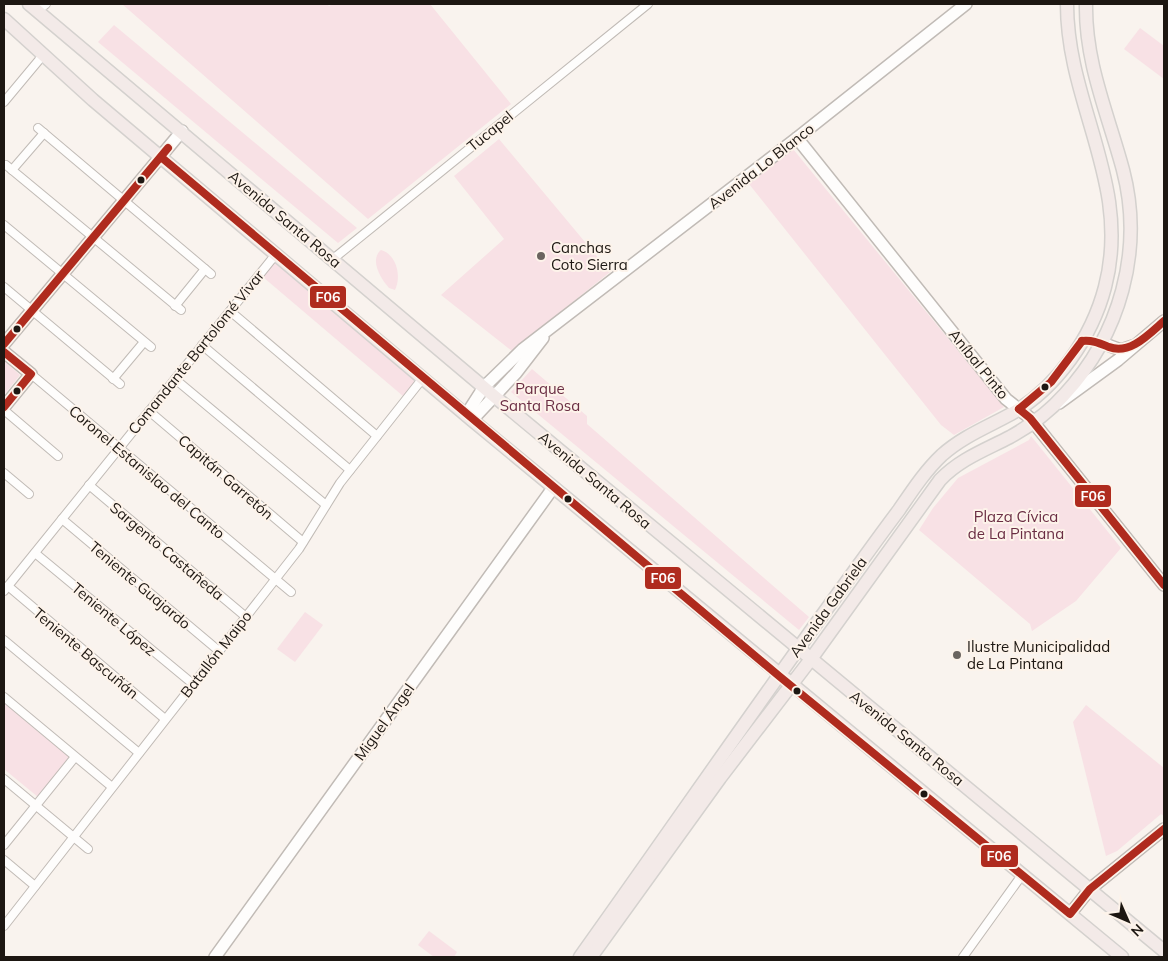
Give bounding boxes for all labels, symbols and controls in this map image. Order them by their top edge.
street label: Tucapel [463,107,517,155]
street label: Avenida Lo Blanco [704,119,818,213]
street label: Avenida Santa Rosa [225,166,345,272]
unlabelled marker [136,175,146,185]
place label: Canchas Coto Sierra [551,238,628,274]
marker: Canchas Coto Sierra [535,250,547,262]
street label: Comandante Bartolomé Vivar [124,266,268,438]
line badge: F06 [309,285,347,309]
text: F06 [316,288,340,306]
unlabelled marker [12,324,22,334]
street label: Aníbal Pinto [945,325,1013,403]
park label: Parque Santa Rosa [500,379,580,415]
unlabelled marker [1040,382,1050,392]
unlabelled marker [12,386,22,396]
street label: Coronel Estanislao del Canto [65,401,229,543]
street label: Avenida Santa Rosa [535,427,655,533]
street label: Capitán Garretón [174,430,278,524]
line badge: F06 [1074,484,1112,508]
text: F06 [1081,487,1105,505]
unlabelled marker [563,494,573,504]
street label: Sargento Castañeda [106,498,228,604]
park label: Plaza Cívica de La Pintana [968,507,1064,543]
street label: Teniente Guajardo [85,537,195,633]
street label: Avenida Gabriela [785,553,871,661]
line badge: F06 [644,566,682,590]
text: F06 [651,569,675,587]
street label: Teniente López [68,578,160,660]
street label: Teniente Bascuñán [29,603,143,703]
street label: Batallón Maipo [176,607,256,701]
place label: Ilustre Municipalidad de La Pintana [967,637,1110,673]
marker: Ilustre Municipalidad de La Pintana [951,649,963,661]
street label: Miguel Ángel [350,680,418,764]
unlabelled marker [792,686,802,696]
street label: Avenida Santa Rosa [846,686,968,790]
unlabelled marker [919,789,929,799]
line badge: F06 [980,844,1019,868]
text: F06 [987,847,1011,865]
north arrow [1103,896,1153,946]
text: N [1127,920,1147,940]

